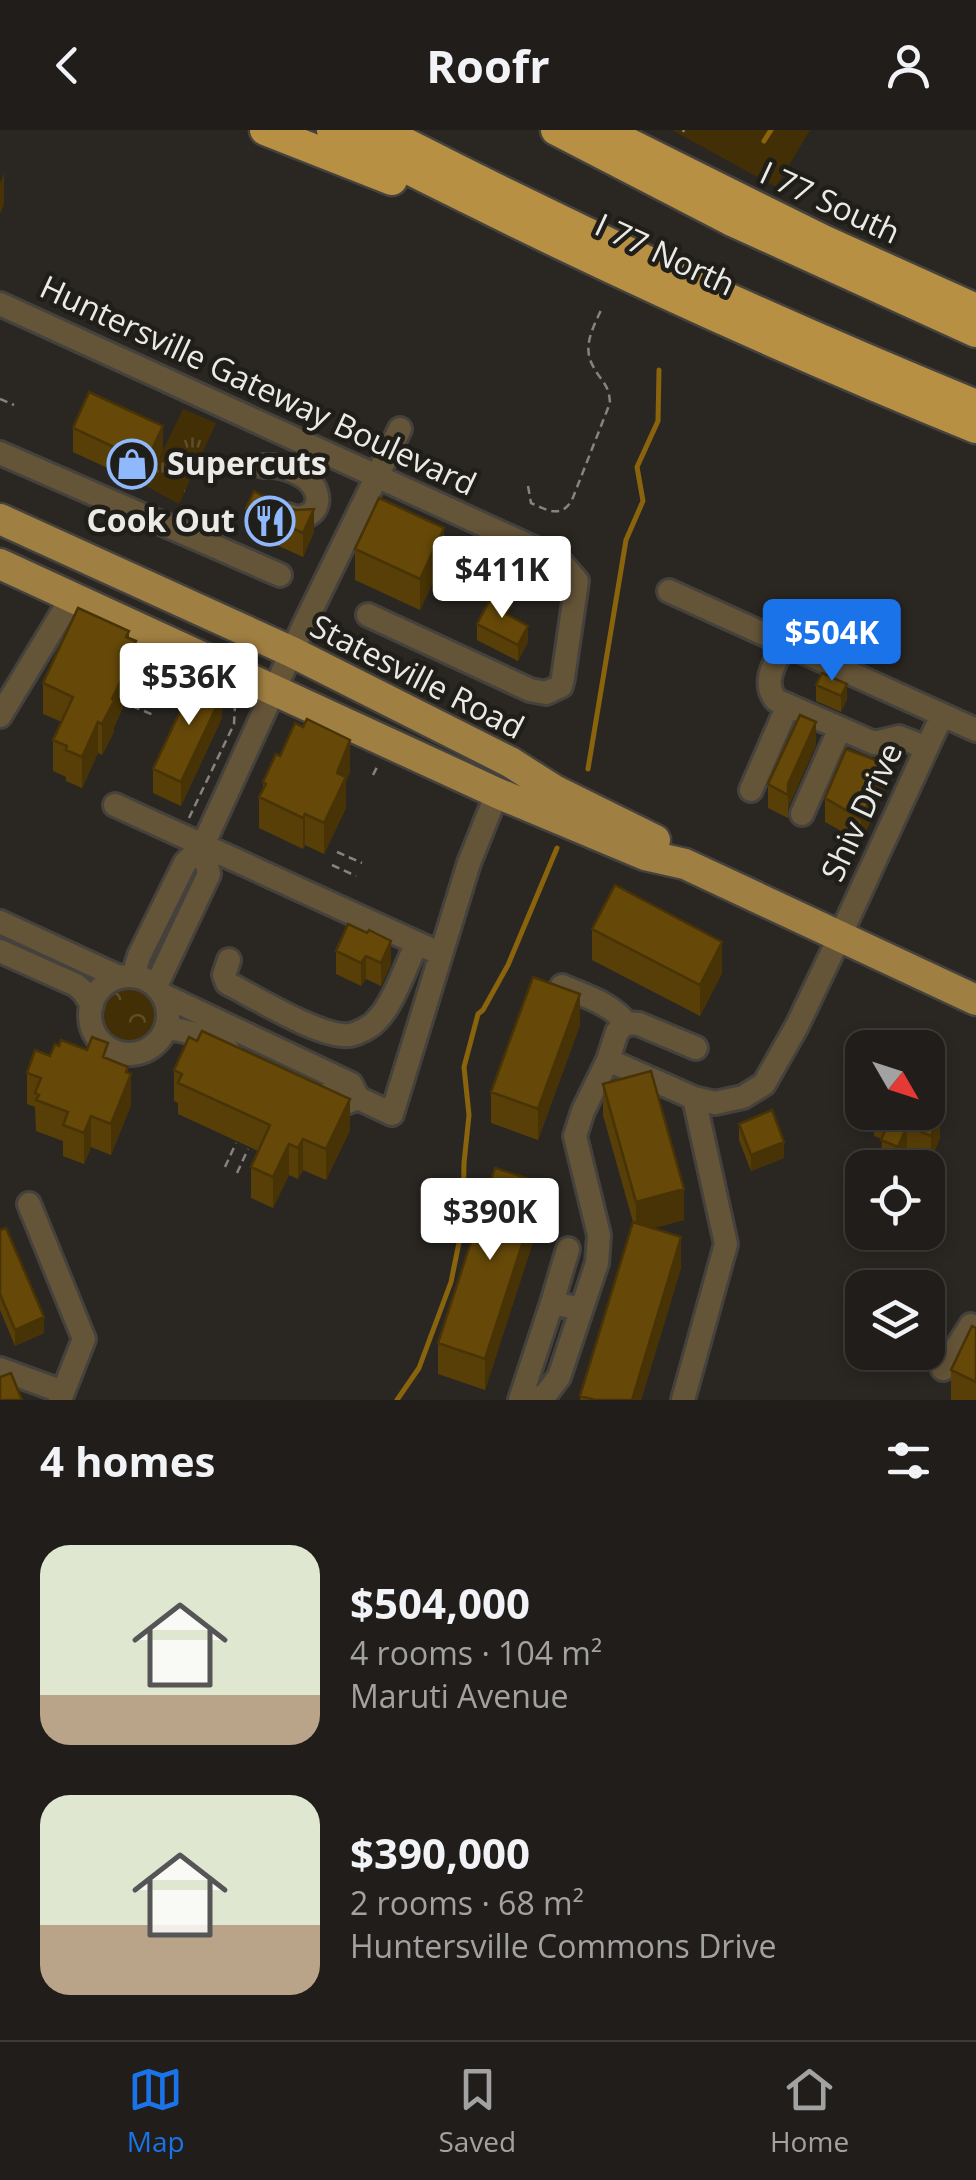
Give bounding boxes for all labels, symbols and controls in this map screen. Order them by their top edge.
text: Roofr [426,35,550,96]
icon: back [40,38,95,93]
icon: person [881,38,936,93]
street label: I 77 South [754,151,908,253]
street label: I 77 North [589,203,743,305]
street label: Huntersville Gateway Boulevard [34,264,484,505]
shop icon: Supercuts [106,438,158,490]
place label: Supercuts [167,441,327,484]
restaurant icon: Cook Out [244,495,296,547]
place label: Cook Out [86,498,235,541]
pin: $411K [432,536,572,621]
text: $411K [455,547,549,590]
pin: $504K [762,599,902,684]
street label: Statesville Road [304,603,532,748]
text: $504K [785,610,879,653]
pin: $536K [119,643,259,728]
text: $536K [142,654,236,697]
street label: Shiv Drive [810,735,911,887]
north arrow [845,1030,945,1130]
map controls [845,1030,945,1370]
button: locate [845,1150,945,1250]
pin: $390K [420,1178,560,1263]
text: $390K [443,1189,537,1232]
button: layers [845,1270,945,1370]
text: 4 homes [40,1432,215,1489]
icon: filters [881,1433,936,1488]
text: $504,000 [350,1574,530,1631]
icon: home [120,1585,240,1705]
text: 4 rooms · 104 m² [350,1631,602,1674]
text: Maruti Avenue [350,1674,568,1717]
text: $390,000 [350,1824,530,1881]
icon: home [120,1835,240,1955]
text: 2 rooms · 68 m² [350,1881,584,1924]
text: Huntersville Commons Drive [350,1924,776,1967]
tab: Map [127,2062,185,2160]
tab: Saved [438,2062,516,2160]
tab: Home [770,2062,849,2160]

